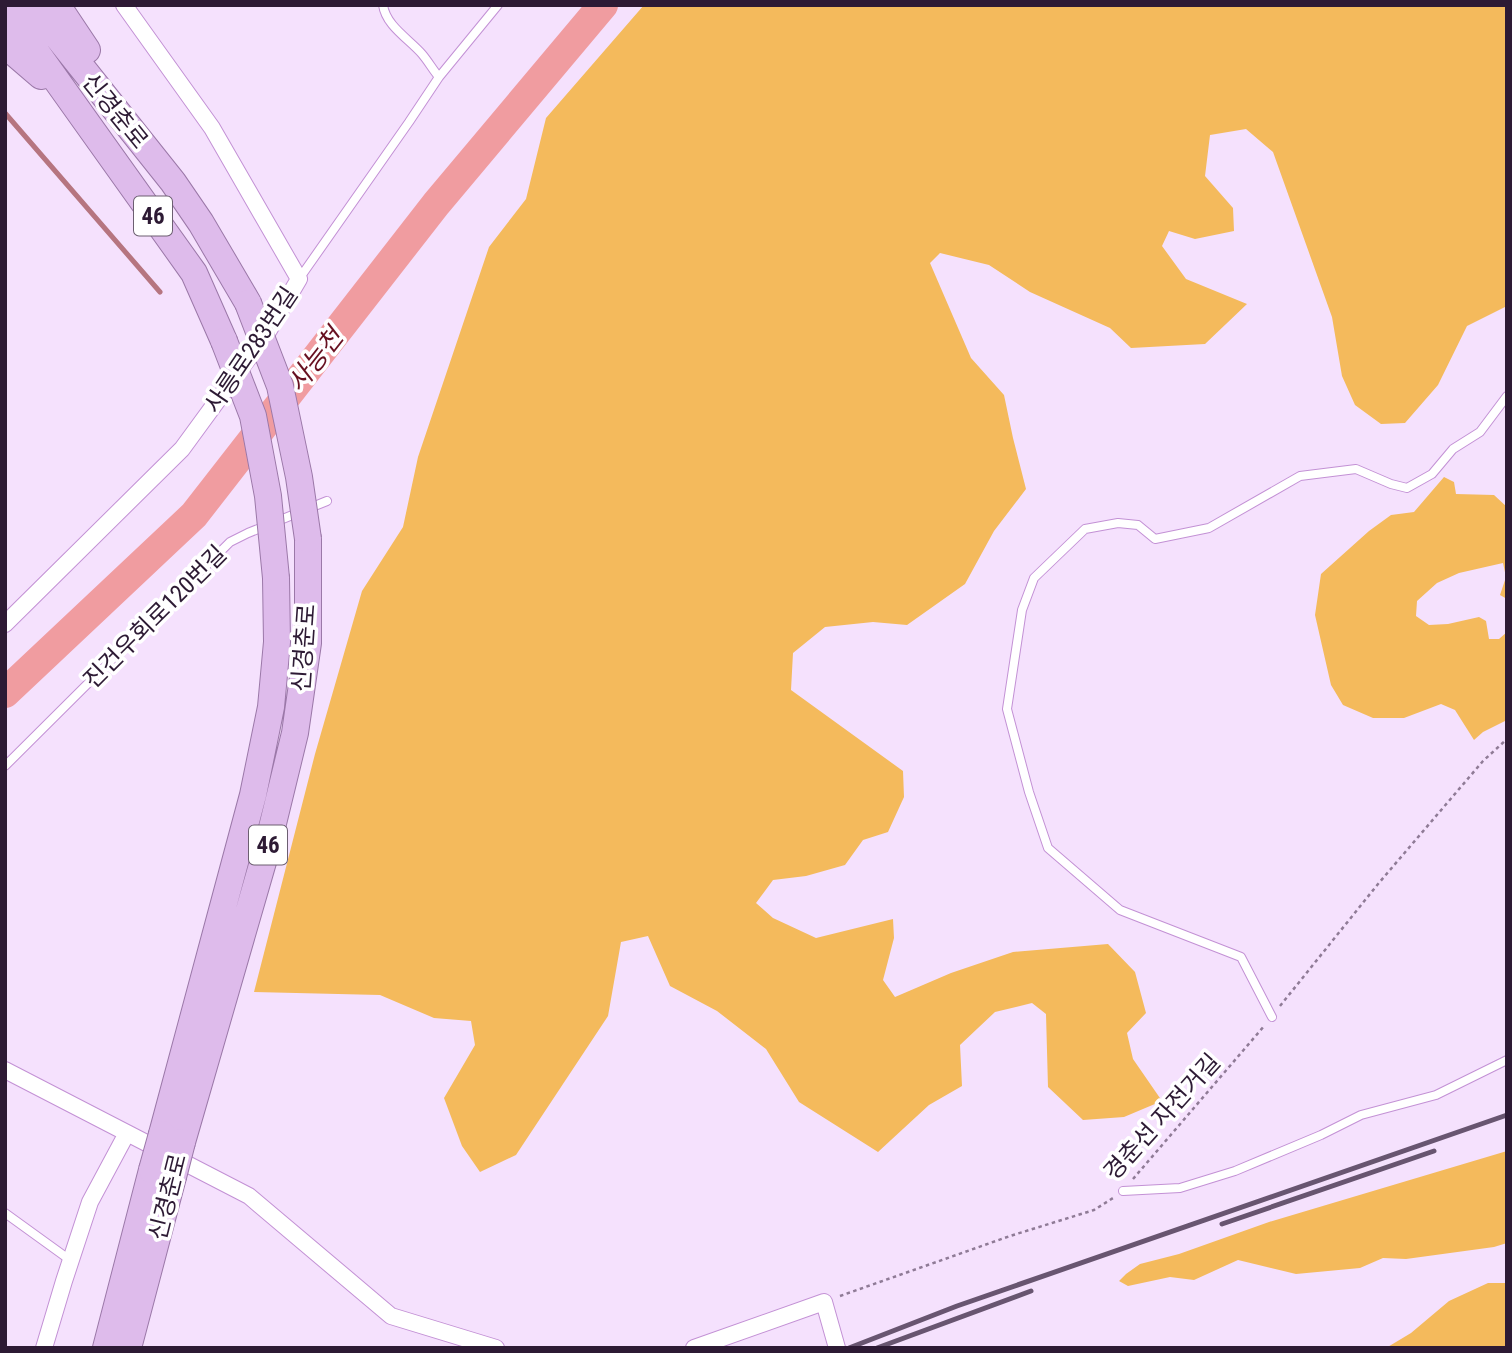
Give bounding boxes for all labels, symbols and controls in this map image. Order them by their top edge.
street label: 신경춘로 [76,68,154,154]
road number: 46 [134,196,172,236]
street label: 사릉로283번길 [199,282,303,418]
water label: 사능천 [281,320,351,398]
street label: 진건우회로120번길 [78,540,232,694]
street label: 신경춘로 [287,603,321,693]
road number: 46 [249,825,287,864]
street label: 경춘선 자전거길 [1098,1048,1226,1186]
street label: 신경춘로 [144,1151,192,1243]

